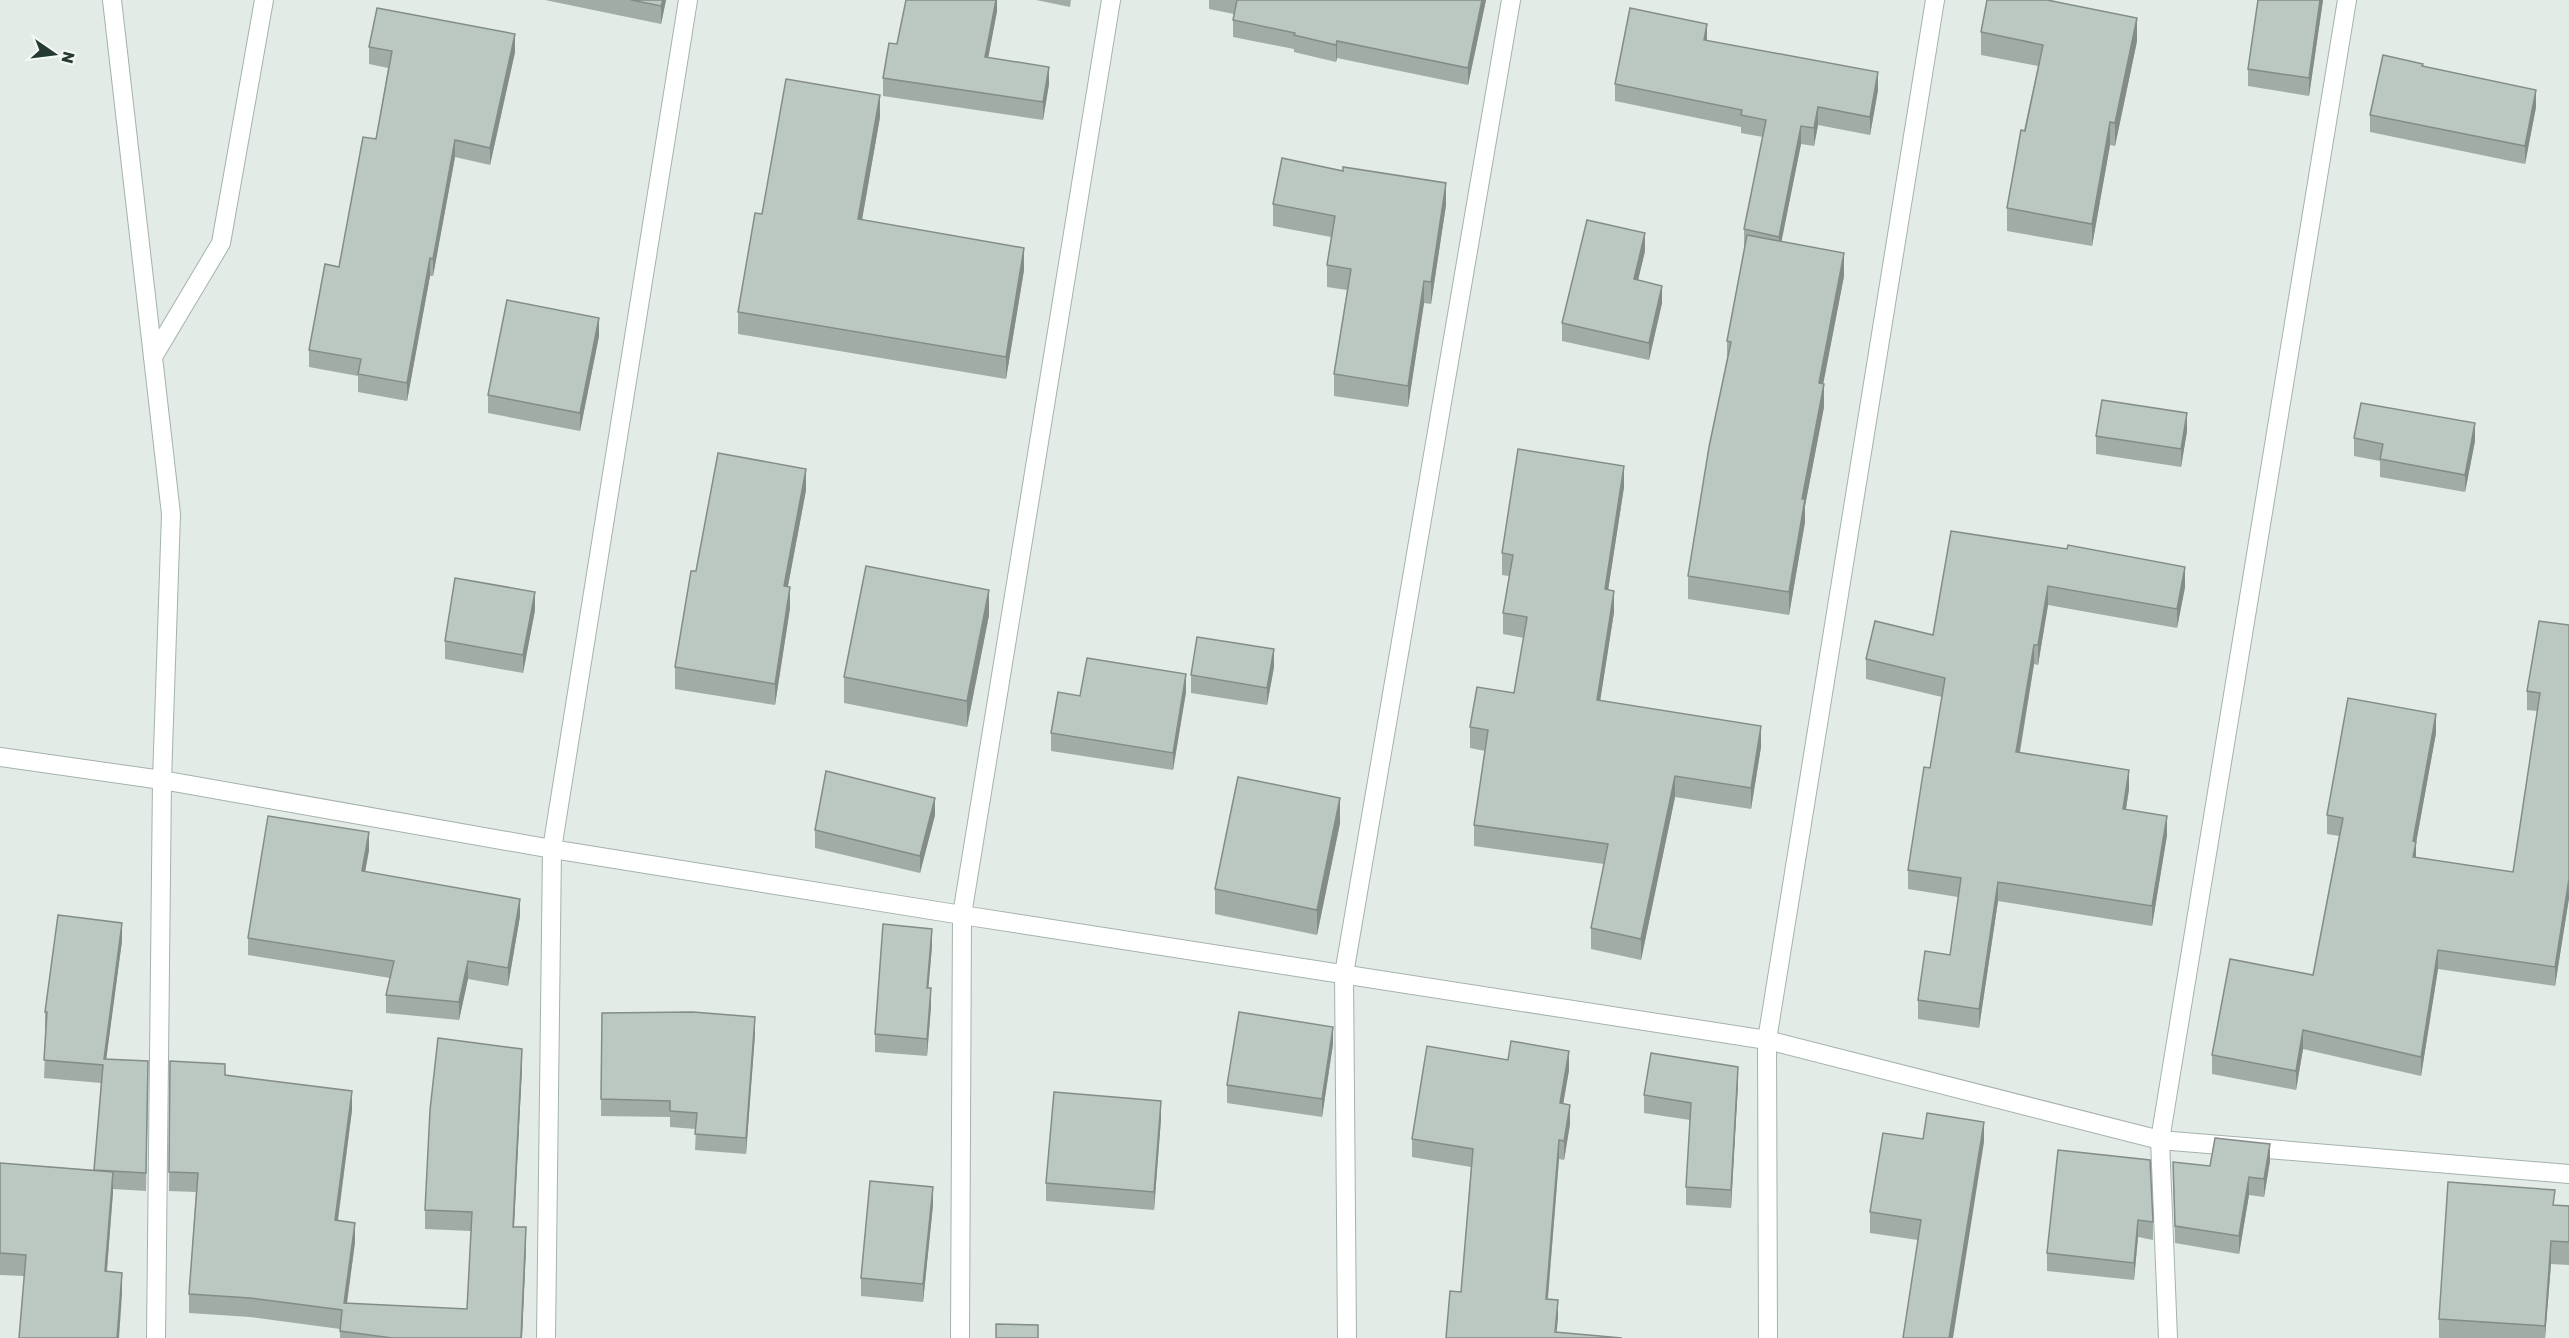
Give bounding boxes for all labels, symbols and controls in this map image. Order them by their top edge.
north arrow [24,24,84,84]
text: N [57,50,79,65]

